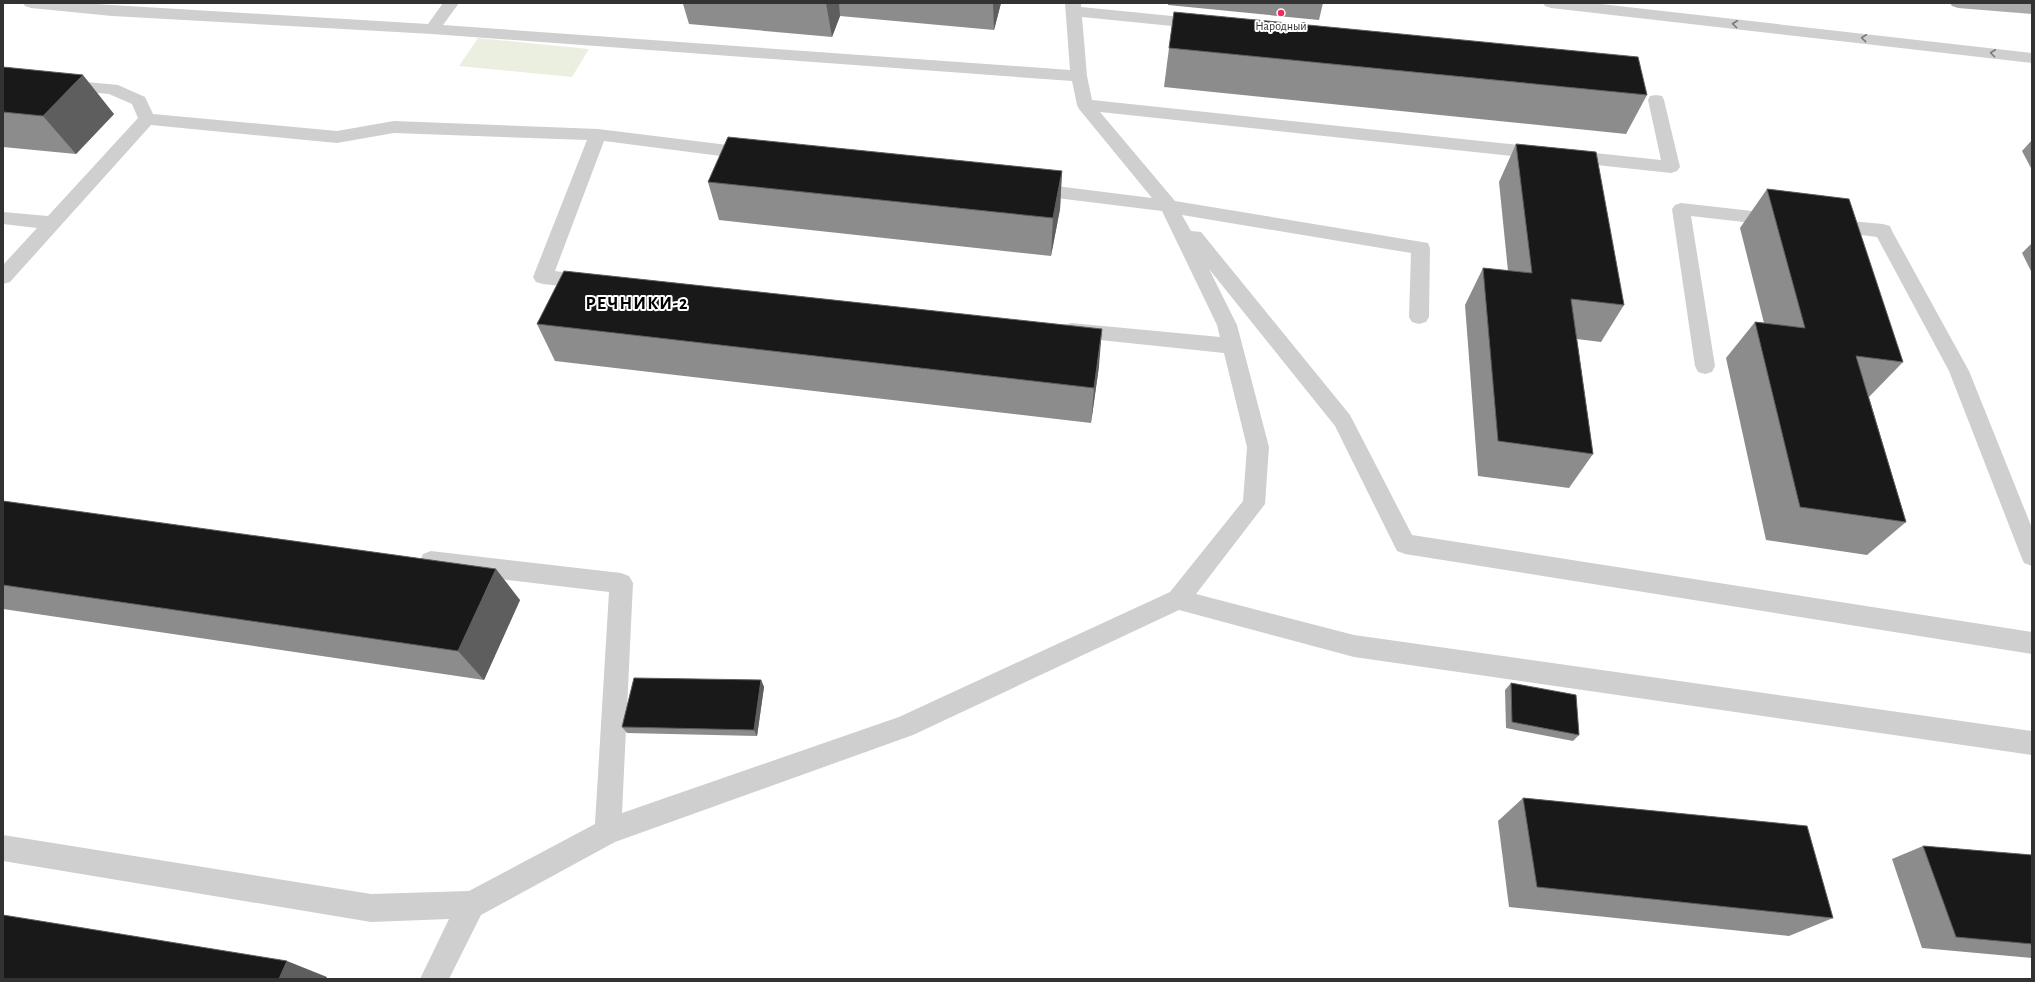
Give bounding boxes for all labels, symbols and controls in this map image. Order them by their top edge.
marker: Народный [1276,8,1286,18]
one-way arrow [1732,19,1738,28]
place label: Народный [1255,20,1307,32]
one-way arrow [1861,34,1867,43]
one-way arrow [1990,49,1996,58]
district label: РЕЧНИКИ-2 [586,295,688,313]

